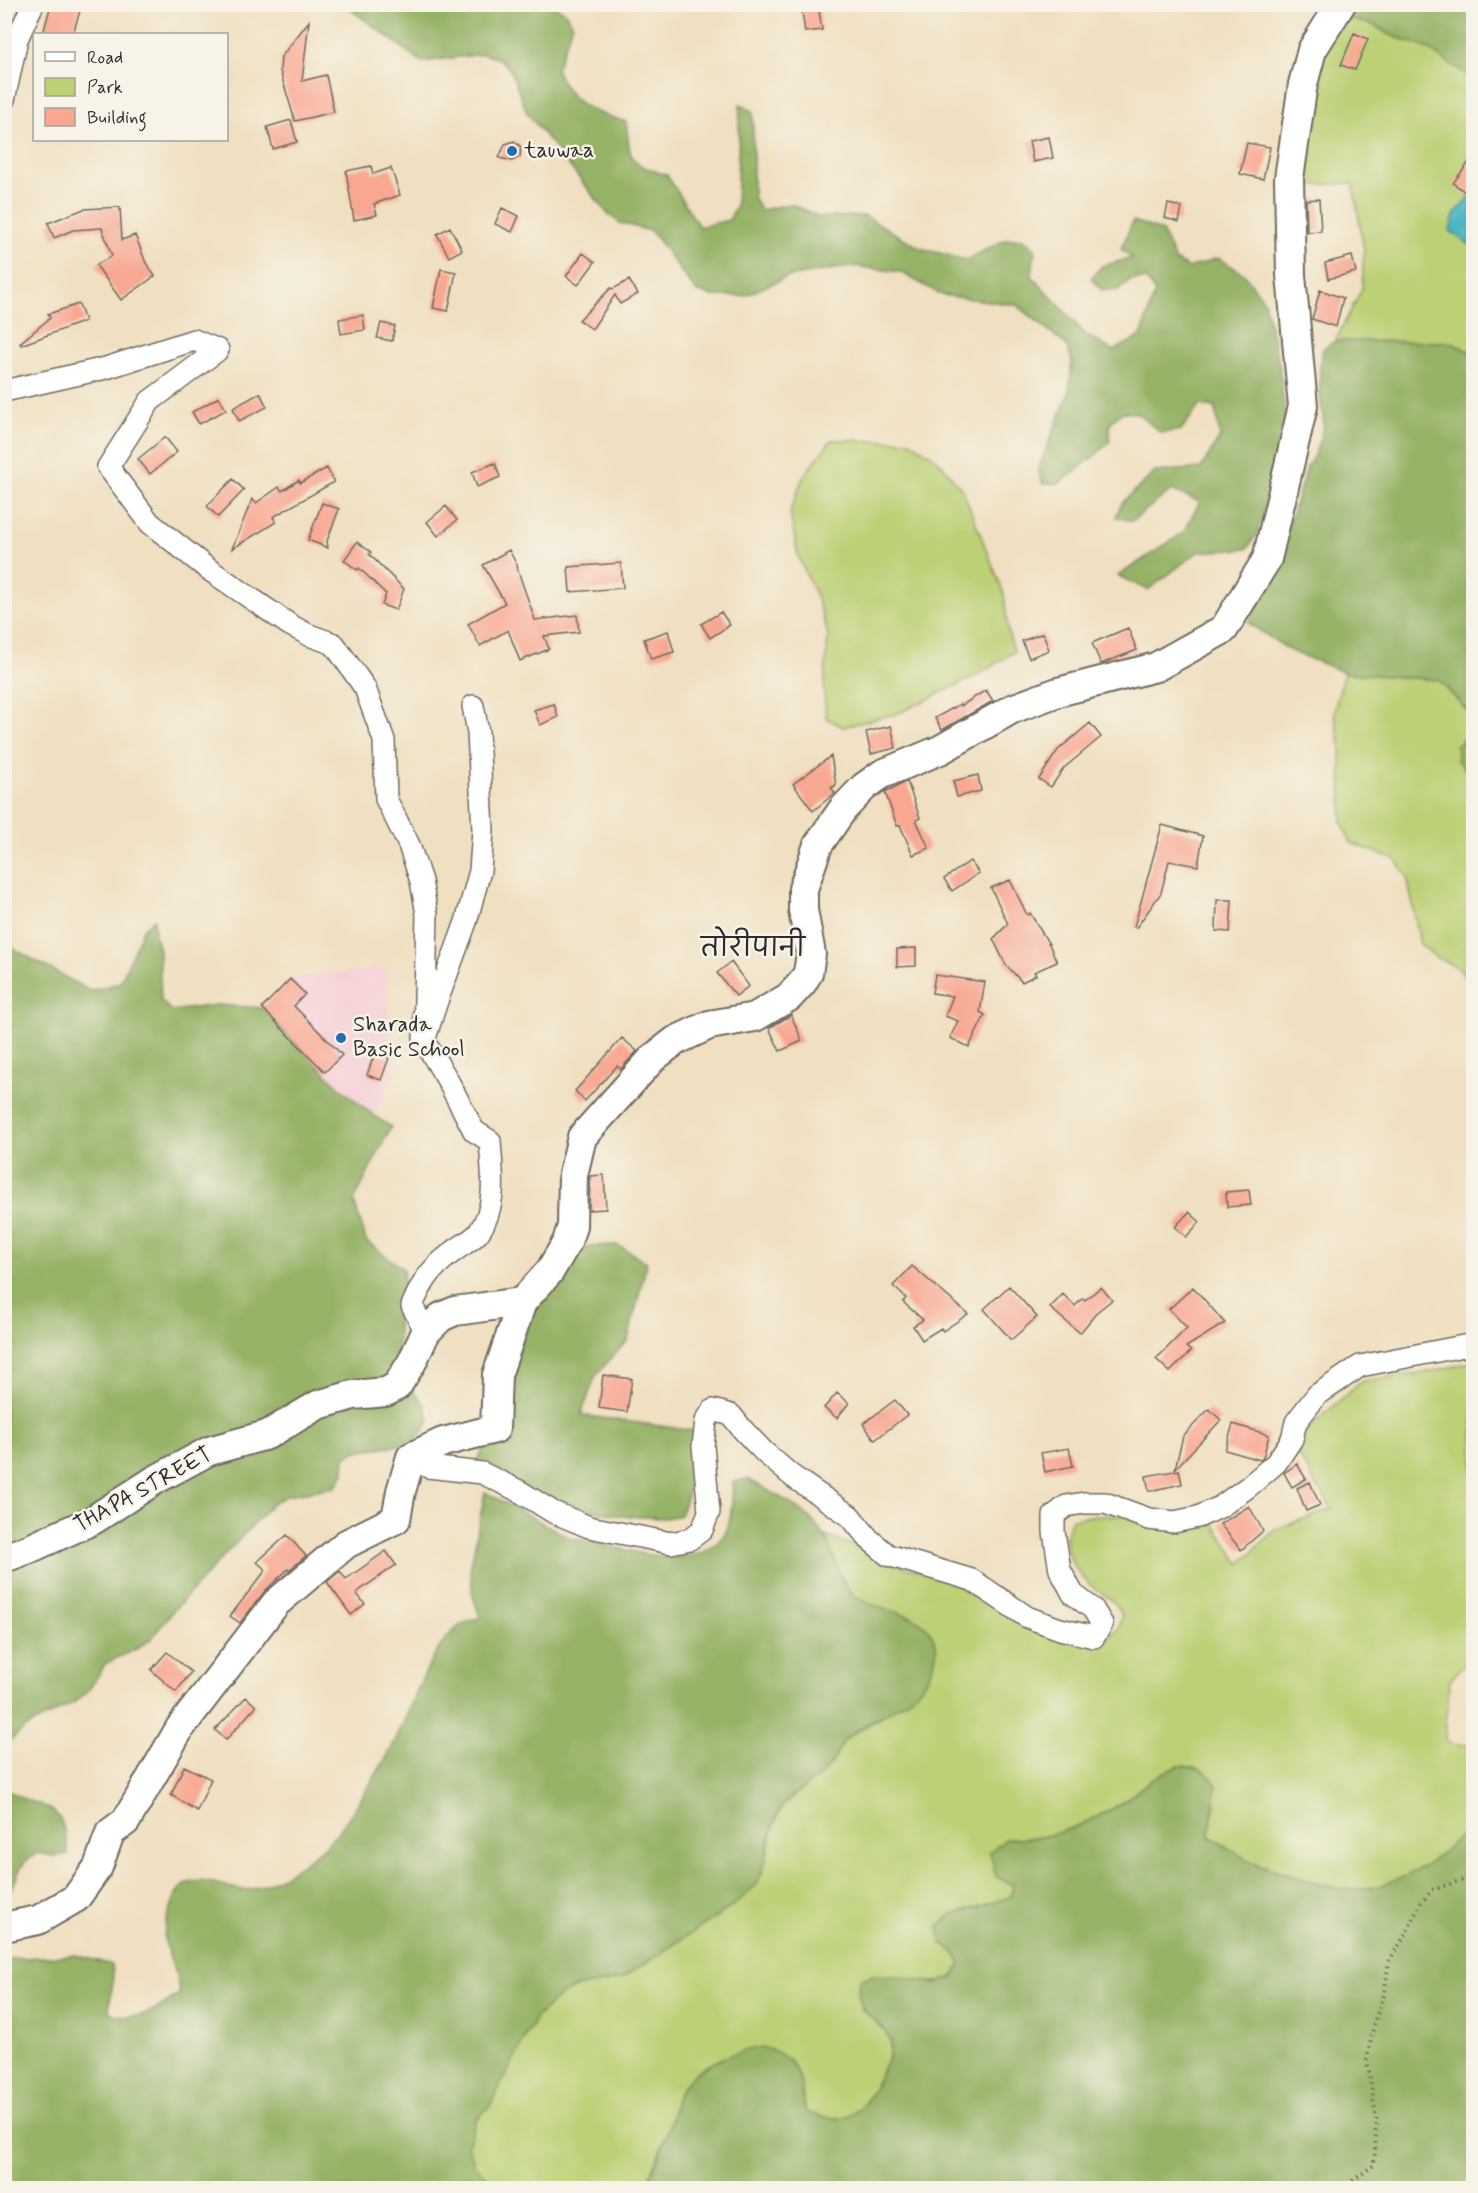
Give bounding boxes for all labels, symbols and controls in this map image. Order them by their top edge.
legend [33,33,228,141]
text: Road [87,46,123,70]
text: Park [87,76,123,100]
text: Building [87,106,147,132]
place label: tauwaa [523,137,594,165]
marker: tauwaa [505,144,519,158]
district label: तोरीपानी [699,926,807,966]
place label: Sharada Basic School [353,1011,465,1064]
marker: Sharada Basic School [334,1031,348,1045]
street label: THAPA STREET [69,1441,217,1539]

